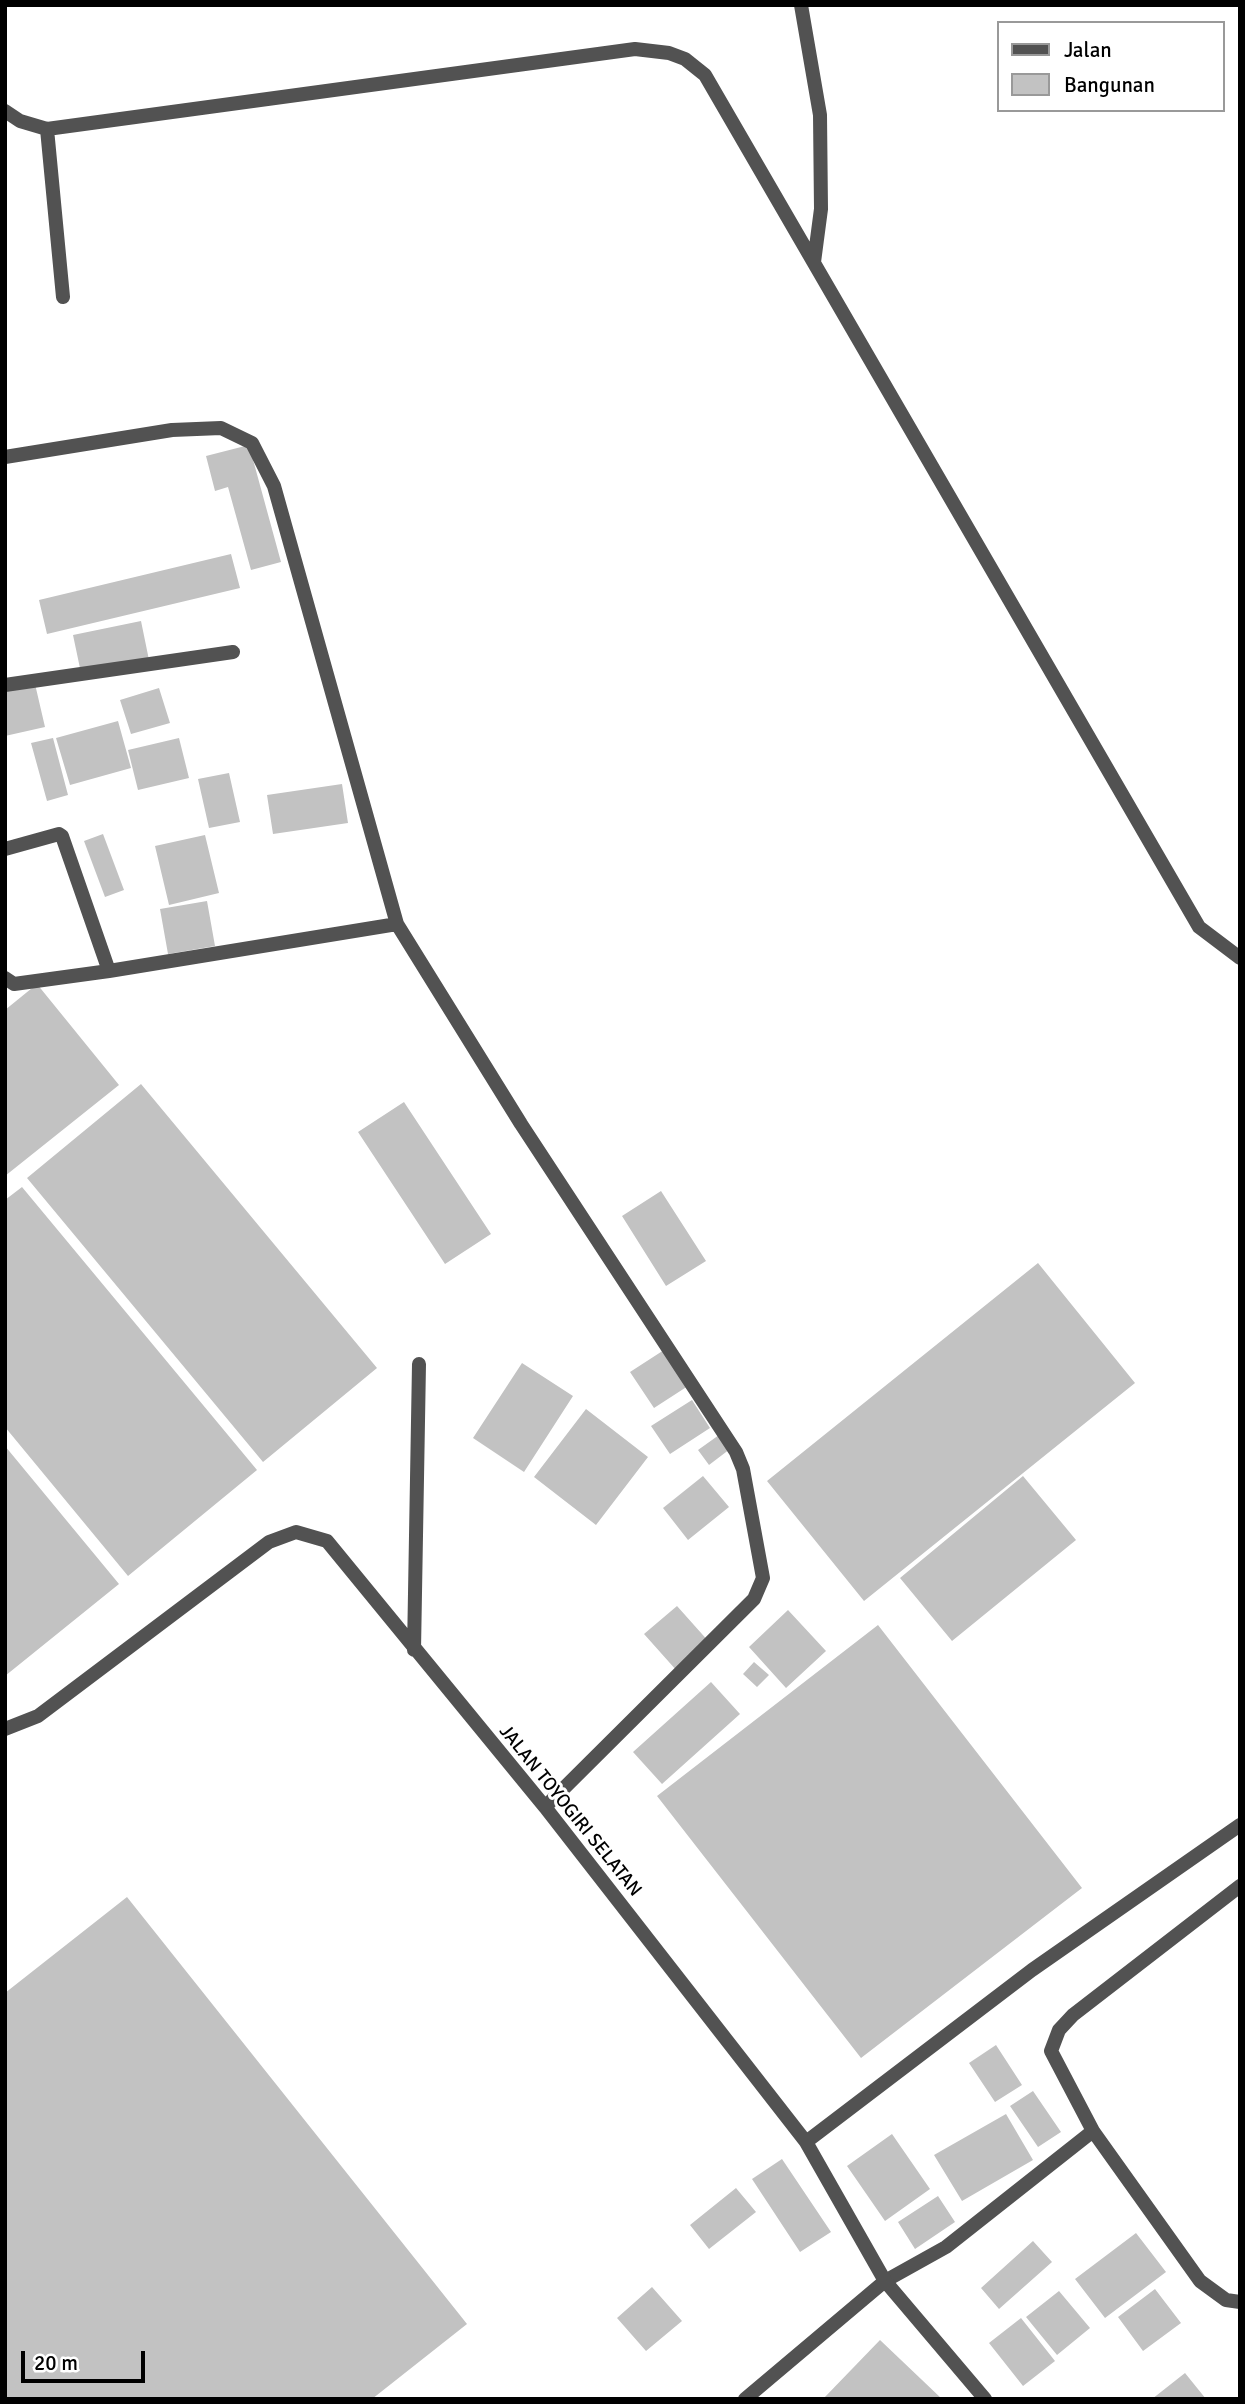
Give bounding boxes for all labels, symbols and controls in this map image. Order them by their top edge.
legend [996,21,1224,112]
text: Jalan [1064,37,1112,63]
text: Bangunan [1064,72,1155,98]
street label: JALAN TOYOGIRI SELATAN [494,1721,646,1901]
scale bar [24,2338,149,2382]
text: 20 m [34,2350,78,2376]

